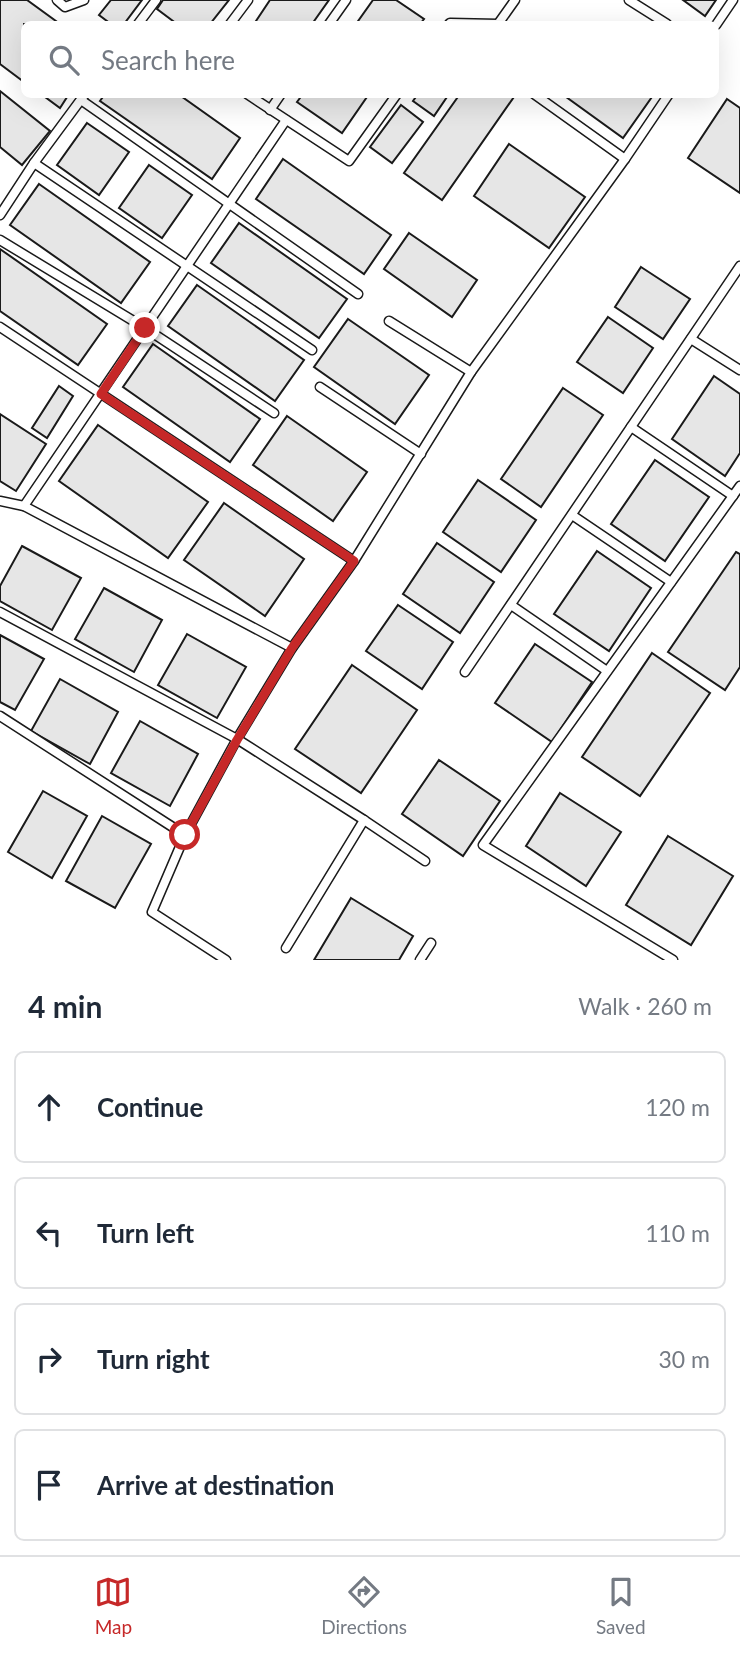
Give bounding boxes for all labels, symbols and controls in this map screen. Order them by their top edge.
search box [21,21,719,98]
icon: search [45,41,83,79]
text: Search here [101,44,235,76]
route end [129,312,160,343]
route start [169,819,200,850]
text: 4 min [28,988,102,1024]
text: Walk · 260 m [578,992,712,1020]
icon: ahead [30,1088,68,1126]
text: Continue [97,1091,203,1123]
text: 120 m [645,1093,710,1121]
icon: left [30,1214,68,1252]
text: Turn left [97,1217,194,1249]
text: 110 m [645,1219,710,1247]
icon: right [30,1340,68,1378]
text: Turn right [97,1343,210,1375]
text: 30 m [659,1345,710,1373]
icon: arrive [30,1466,68,1504]
text: Arrive at destination [97,1469,334,1501]
tab: Map [94,1573,132,1638]
tab: Directions [321,1573,407,1638]
tab: Saved [596,1573,646,1638]

